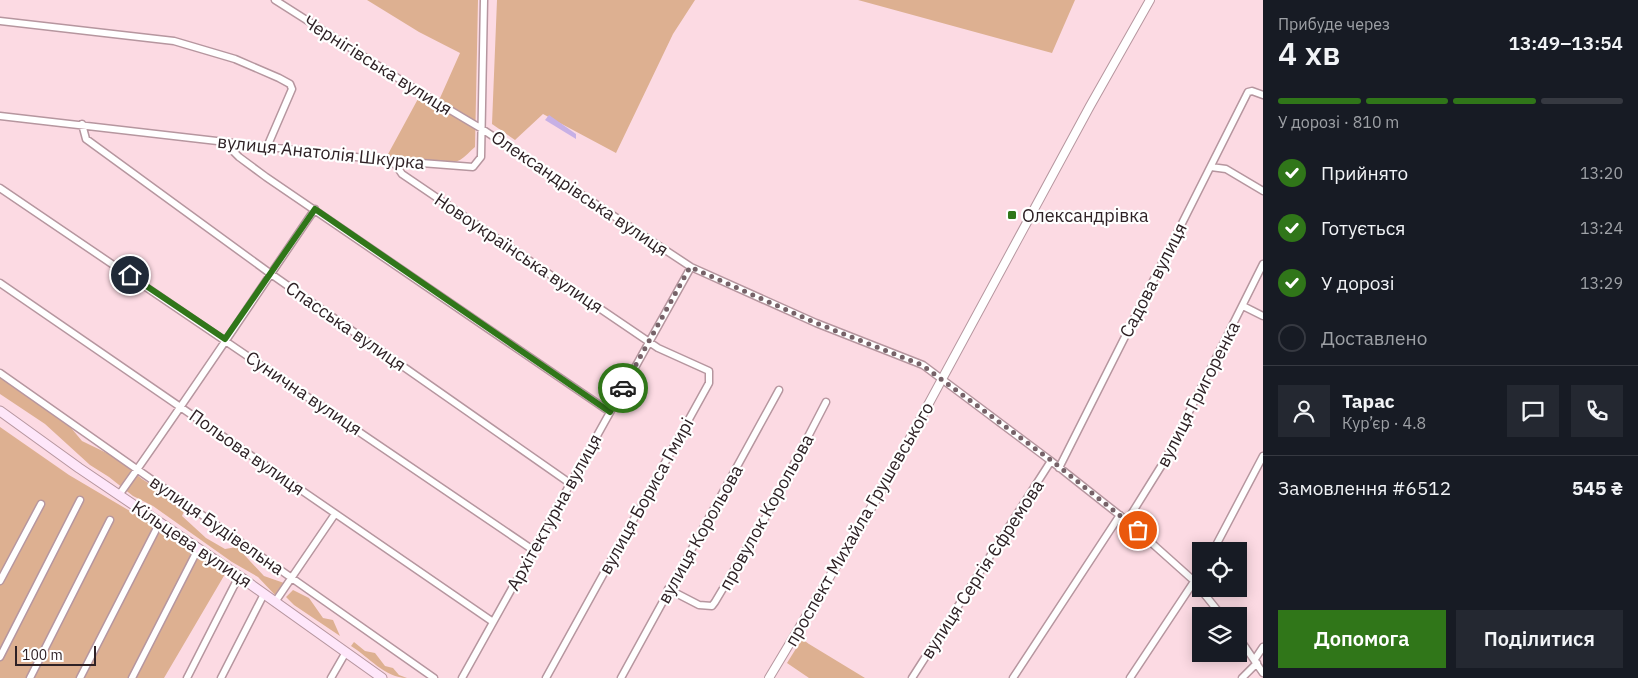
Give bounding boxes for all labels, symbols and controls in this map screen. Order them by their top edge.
street label: Чернігівська вулиця [299,10,457,120]
text: Прибуде через [1278,14,1390,34]
text: 13:49–13:54 [1509,31,1623,55]
text: 4 хв [1278,32,1340,74]
text: У дорозі · 810 m [1278,112,1399,132]
street label: Олександрівська вулиця [487,125,673,261]
street label: вулиця Анатолія Шкурка [216,130,426,174]
icon: check [1278,159,1306,187]
text: Прийнято [1321,161,1408,185]
text: 13:20 [1580,163,1623,183]
street label: Новоукраїнська вулиця [430,188,608,318]
place label: Олександрівка [1022,204,1149,227]
marker: Олександрівка [1006,209,1018,221]
icon: check [1278,214,1306,242]
text: Готується [1321,216,1405,240]
text: 13:24 [1580,218,1623,238]
street label: Садова вулиця [1114,219,1192,341]
pin [109,254,151,296]
icon: home [116,261,144,289]
icon: check [1278,269,1306,297]
text: У дорозі [1321,271,1395,295]
text: 13:29 [1580,273,1623,293]
street label: Спасська вулиця [281,276,411,376]
street label: вулиця Григоренка [1151,317,1245,471]
text: Доставлено [1321,326,1427,350]
street label: Сунична вулиця [242,346,366,440]
courier [598,363,648,413]
icon: car [609,374,637,402]
button: person [1278,385,1330,437]
button: chat [1507,385,1559,437]
button: phone [1571,385,1623,437]
text: Тарас [1342,389,1395,413]
street label: проспект Михайла Грушевського [779,398,939,650]
street label: Польова вулиця [185,404,309,500]
text: Кур’єр · 4.8 [1342,413,1426,433]
street label: вулиця Бориса Гмирі [593,414,699,578]
street label: Архітектурна вулиця [501,430,607,594]
street label: провулок Корольова [714,430,819,594]
street label: вулиця Корольова [652,460,748,607]
street label: вулиця Будівельна [145,470,289,580]
street label: вулиця Сергія Єфремова [915,475,1049,663]
text: Замовлення #6512 [1278,476,1451,500]
text: 545 ₴ [1572,476,1623,500]
street label: Кільцева вулиця [128,495,256,593]
pin [1117,509,1159,551]
icon: bag [1124,516,1152,544]
map controls [1192,542,1247,662]
button: locate [1192,542,1247,597]
button: layers [1192,607,1247,662]
button: Допомога [1278,610,1446,668]
button: Поділитися [1456,610,1623,668]
scale bar [15,643,96,666]
text: 100 m [22,646,63,664]

